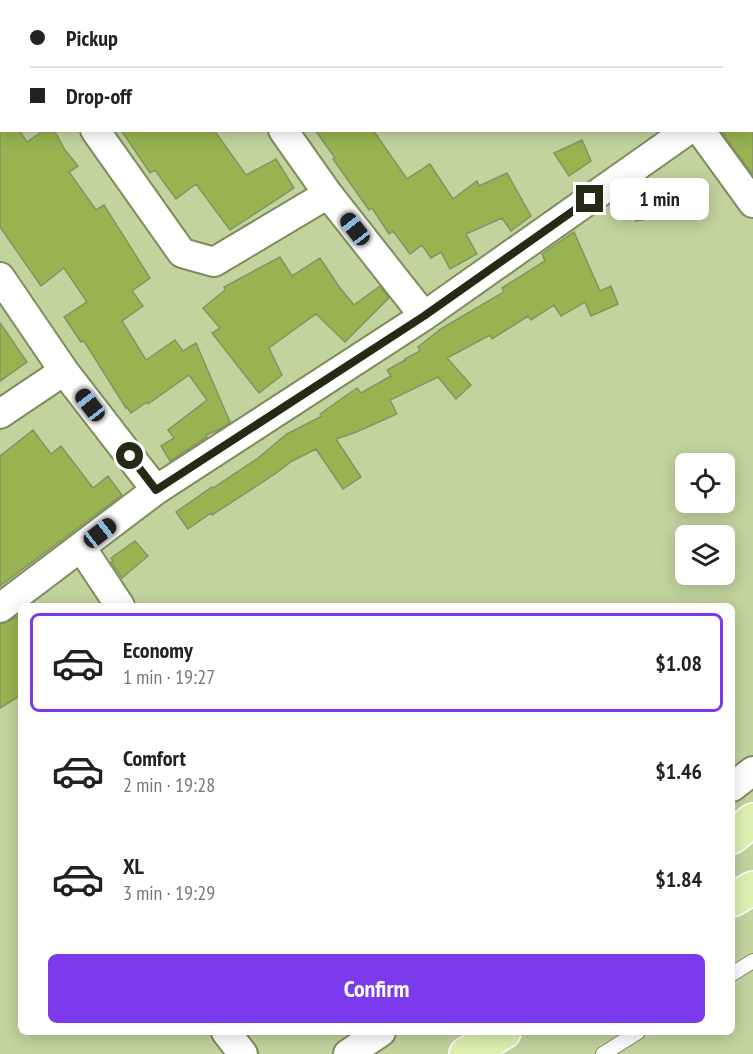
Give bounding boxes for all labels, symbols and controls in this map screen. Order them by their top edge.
text: Pickup [66,24,118,52]
text: Drop-off [66,82,132,110]
callout: 1 min [611,178,710,220]
route end [576,185,603,212]
text: 1 min [639,186,680,212]
car [337,209,373,249]
car [72,385,108,425]
route start [116,442,143,469]
map controls [675,453,735,585]
button: locate [675,453,735,513]
car [80,515,120,551]
button: layers [675,525,735,585]
icon: car [51,636,105,690]
text: Economy [123,636,193,664]
text: $1.08 [655,649,702,677]
text: 1 min · 19:27 [123,664,215,690]
icon: car [51,744,105,798]
text: Comfort [123,744,186,772]
text: $1.46 [655,757,702,785]
text: 2 min · 19:28 [123,772,215,798]
icon: car [51,852,105,906]
text: XL [123,852,144,880]
text: $1.84 [655,865,702,893]
text: 3 min · 19:29 [123,880,215,906]
button: Confirm [48,954,705,1023]

